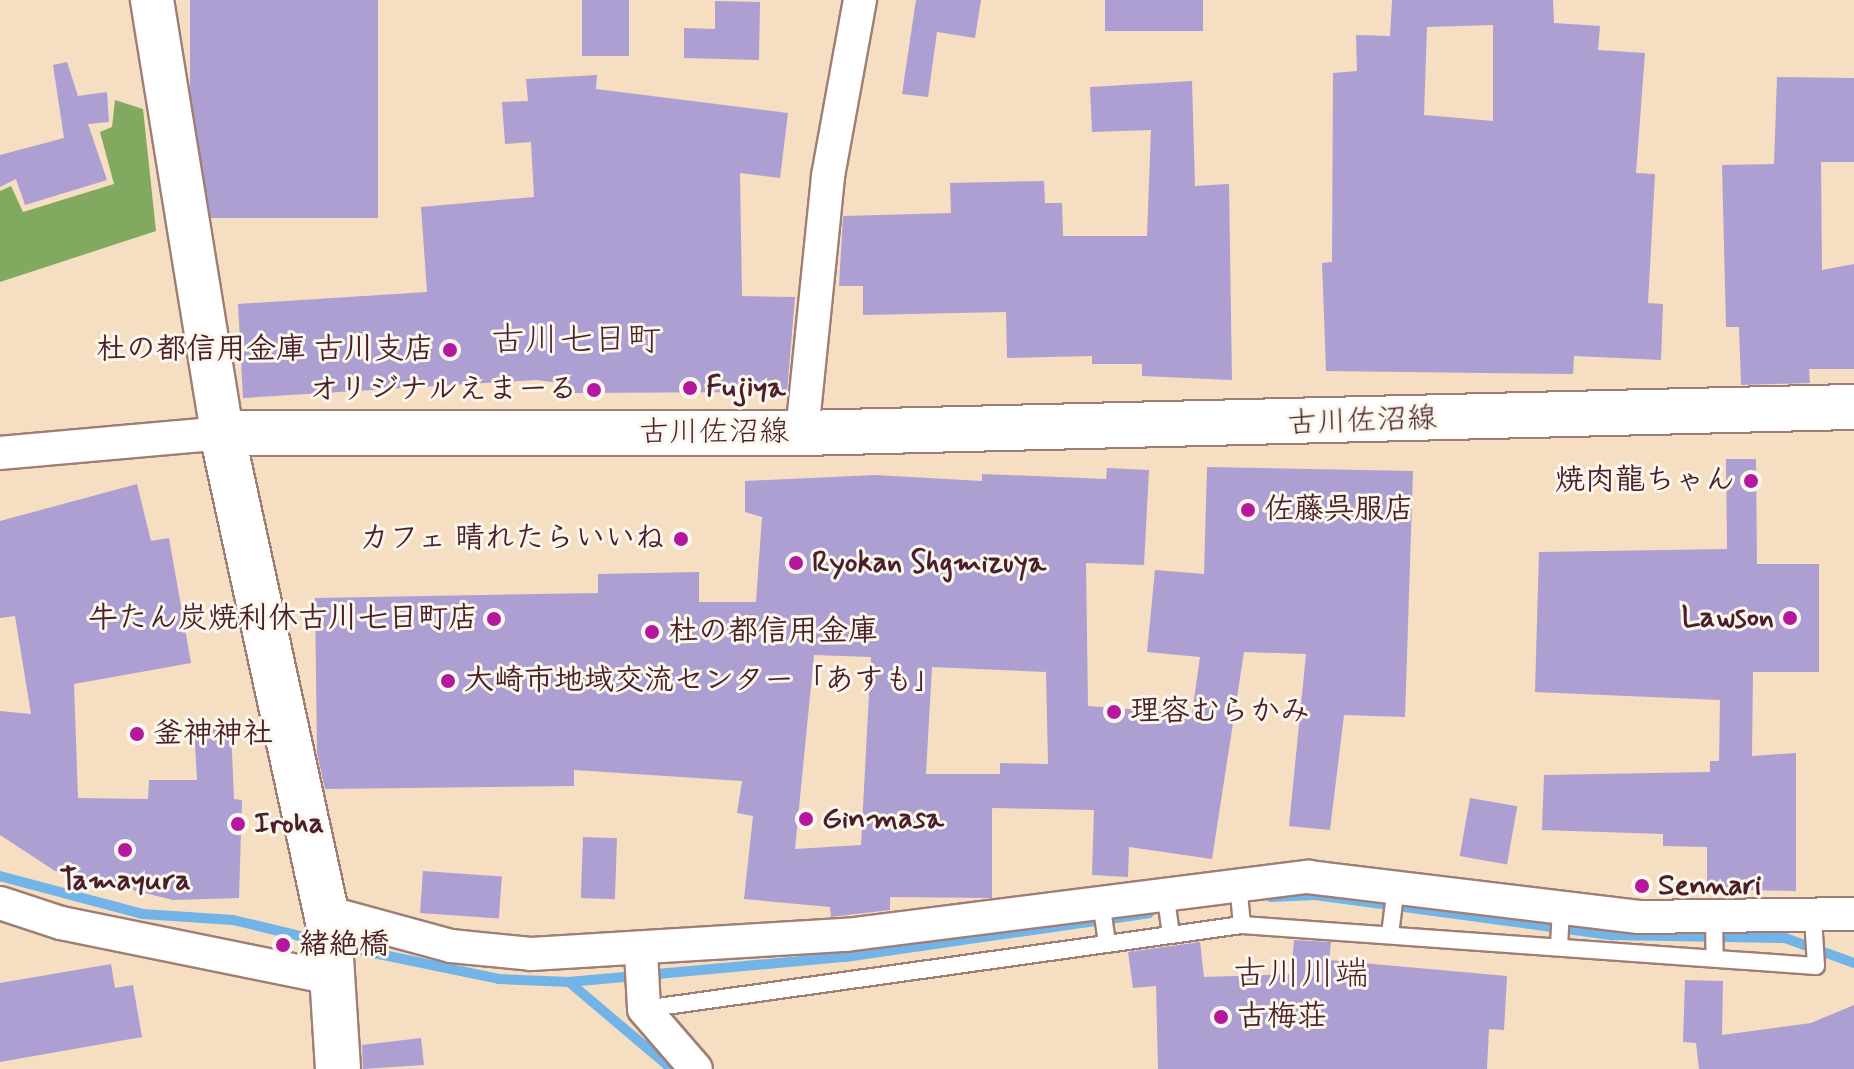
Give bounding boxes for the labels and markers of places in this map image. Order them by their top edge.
place label: 杜の都信用金庫 古川支店 [96,332,434,368]
marker: 杜の都信用金庫 古川支店 [441,341,459,359]
place label: Fujiya [706,370,785,406]
place label: オリジナルえまーる [308,372,578,408]
marker: Fujiya [681,379,699,397]
marker: オリジナルえまーる [585,381,603,399]
place label: 焼肉龍ちゃん [1555,463,1735,499]
marker: 焼肉龍ちゃん [1742,472,1760,490]
place label: 佐藤呉服店 [1264,492,1414,528]
marker: 佐藤呉服店 [1239,501,1257,519]
place label: カフェ 晴れたらいいね [357,521,665,557]
marker: カフェ 晴れたらいいね [672,530,690,548]
place label: Ryokan Shgmizuya [812,545,1047,581]
marker: Ryokan Shgmizuya [787,554,805,572]
place label: Lawson [1681,600,1774,636]
place label: 牛たん炭焼利休古川七日町店 [88,601,478,637]
marker: Lawson [1781,609,1799,627]
marker: 牛たん炭焼利休古川七日町店 [485,610,503,628]
place label: 杜の都信用金庫 [668,614,878,650]
marker: 杜の都信用金庫 [643,623,661,641]
place label: 大崎市地域交流センター「あすも」 [464,663,944,699]
marker: 大崎市地域交流センター「あすも」 [439,672,457,690]
place label: 理容むらかみ [1130,694,1310,730]
marker: 理容むらかみ [1105,703,1123,721]
place label: 釜神神社 [153,716,273,752]
marker: 釜神神社 [128,725,146,743]
place label: Ginmasa [822,801,944,837]
place label: Iroha [254,806,324,842]
marker: Ginmasa [797,810,815,828]
marker: Iroha [229,815,247,833]
marker: Tamayura [116,841,134,859]
place label: Tamayura [59,863,191,899]
place label: Sennari [1658,868,1761,904]
marker: Sennari [1633,877,1651,895]
place label: 緒絶橋 [299,927,389,963]
marker: 緒絶橋 [274,936,292,954]
place label: 古梅荘 [1237,999,1327,1035]
marker: 古梅荘 [1212,1008,1230,1026]

